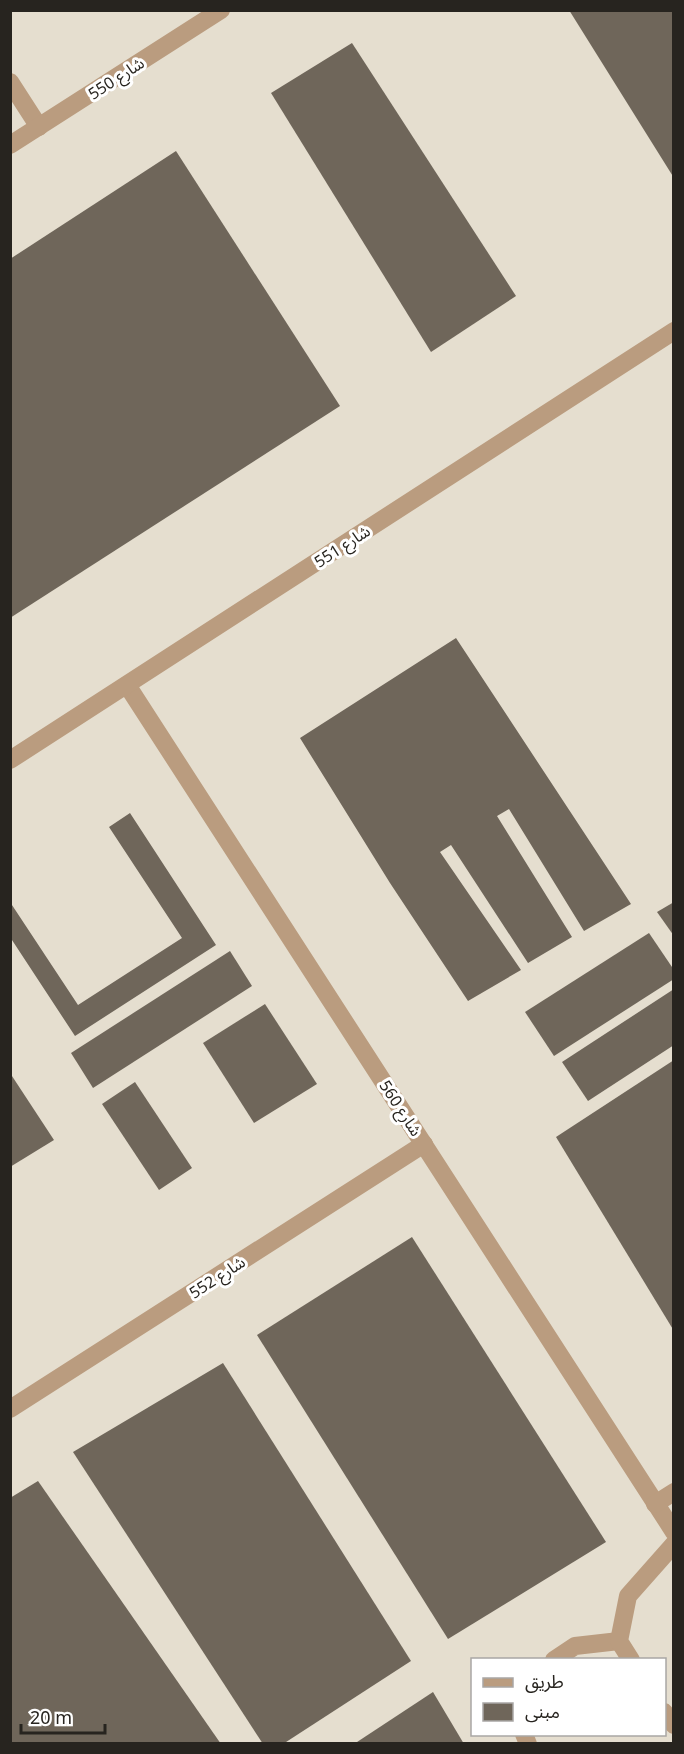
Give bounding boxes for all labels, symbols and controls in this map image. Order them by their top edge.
street label: شارع 550 [84,52,149,106]
street label: شارع 551 [310,520,375,574]
street label: شارع 560 [373,1076,427,1141]
street label: شارع 552 [185,1251,250,1305]
legend [471,1658,666,1736]
text: طريق [525,1669,564,1693]
scale bar [21,1697,105,1735]
text: مبنى [525,1699,560,1723]
text: 20 m [30,1705,72,1729]

